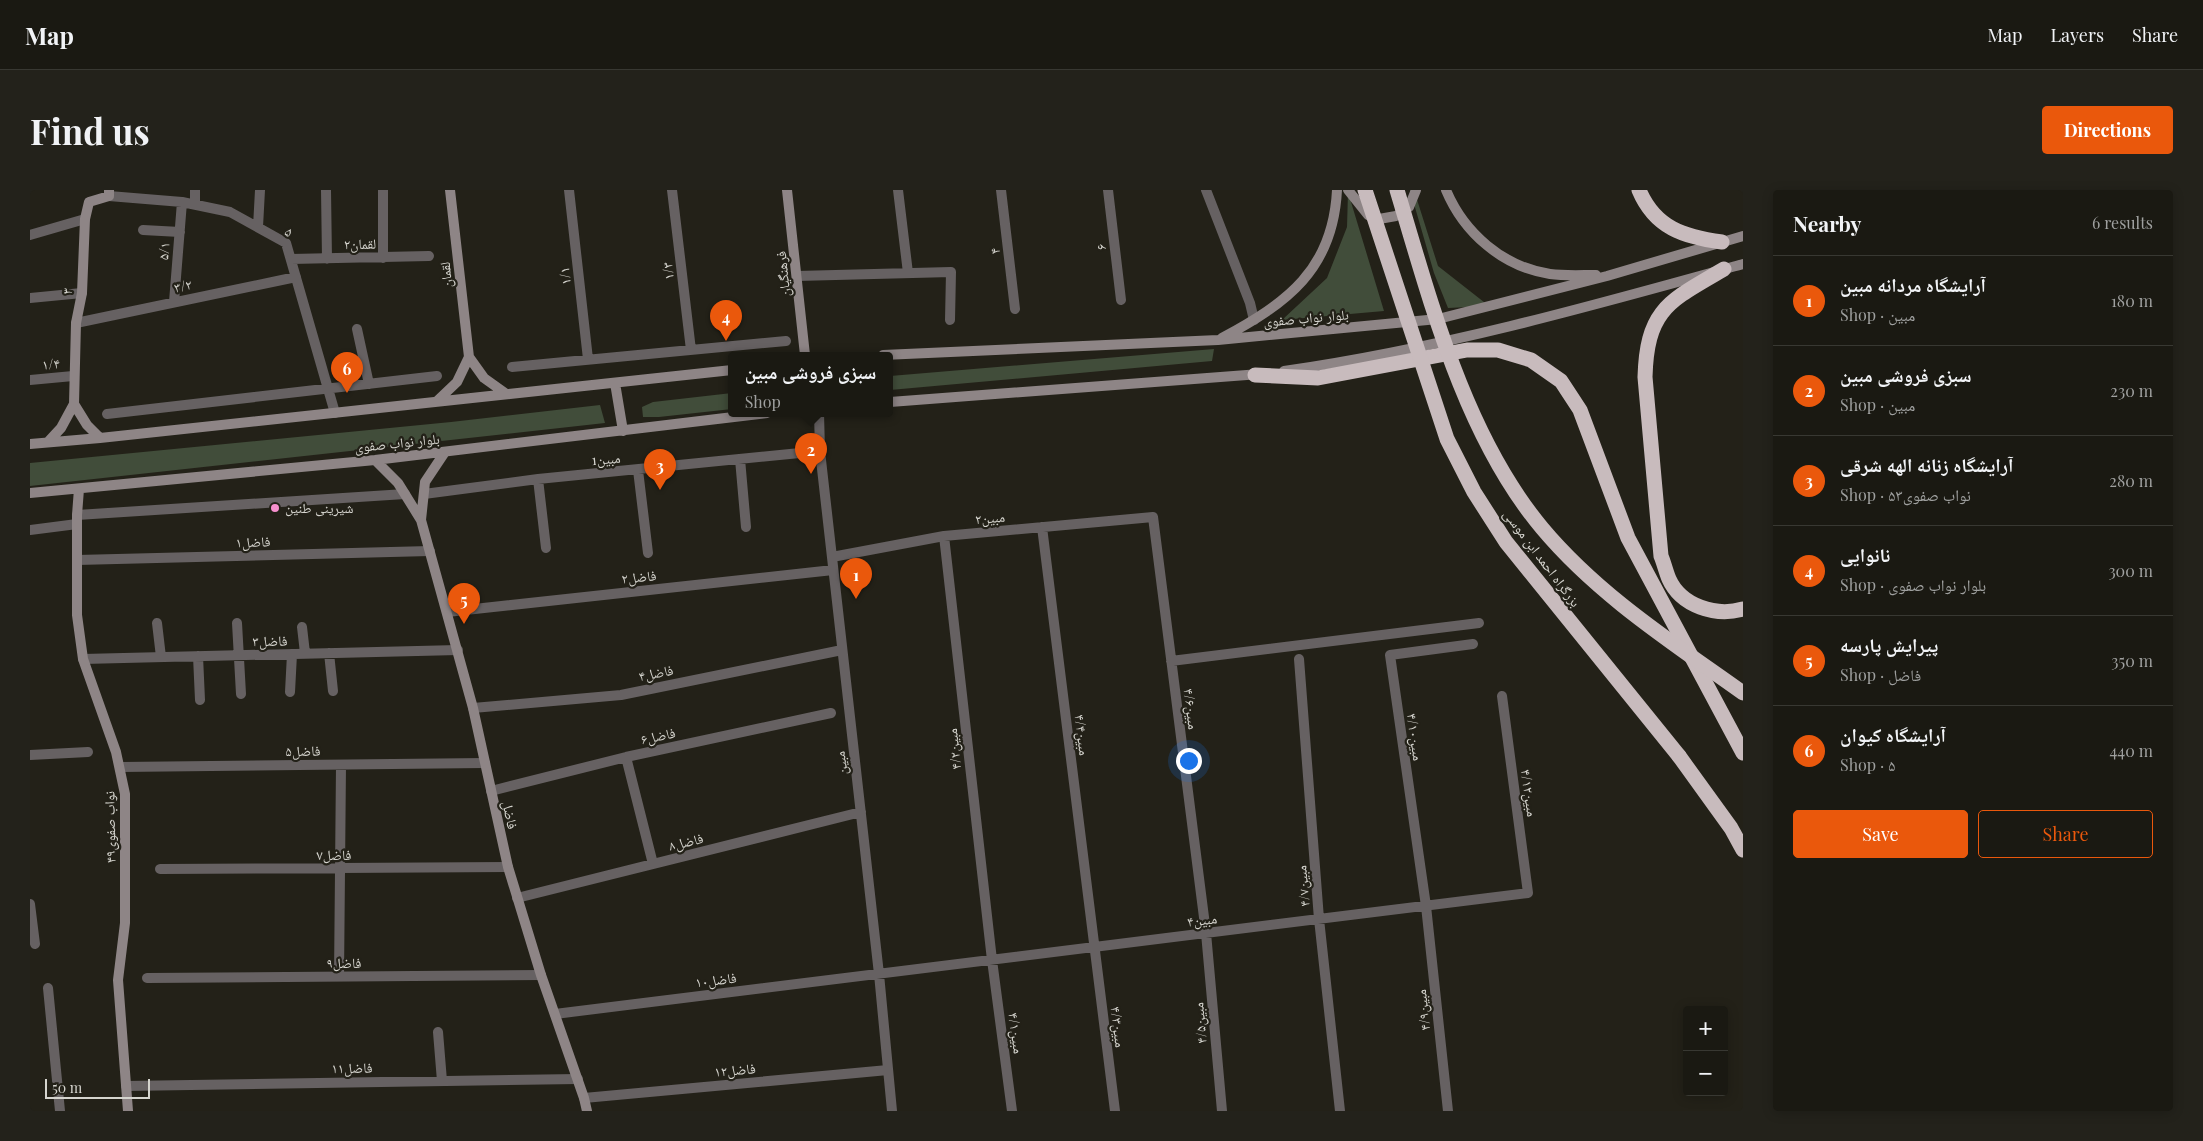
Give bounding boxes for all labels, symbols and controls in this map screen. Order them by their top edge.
text: Map [25,19,74,51]
text: Map [1987,23,2022,47]
text: Layers [2050,23,2104,47]
text: Share [2132,23,2178,47]
button: Directions [2042,106,2173,154]
text: Find us [30,107,150,154]
text: Nearby [1793,209,1862,237]
text: 6 results [2092,212,2153,233]
street label: ۵ [281,222,298,241]
street label: ۲لقمان [344,234,376,253]
street label: ۵/۱ [153,241,174,260]
street label: ۶ [1091,243,1110,251]
street label: ۴ [985,247,1004,255]
street label: فرهنگیان [771,250,794,298]
street label: لقمان [435,261,456,289]
street label: ۱/۳ [657,261,678,281]
street label: ۱/۱ [554,266,575,286]
text: آرایشگاه مردانه مبین [1840,271,1986,297]
street label: ۳/۲ [172,274,194,297]
street label: ۳ [57,287,76,295]
text: 1 [1806,290,1812,311]
text: 180 m [2111,290,2153,311]
pin: 4 [710,300,742,341]
street label: بلوار نواب صفوی [1262,304,1350,331]
text: Shop · مبین [1840,304,1915,325]
pin: 6 [331,352,363,393]
popup [728,352,893,417]
street label: ۱/۴ [41,353,61,374]
text: سبزی فروشی مبین [745,358,876,384]
text: سبزی فروشی مبین [1840,361,1972,387]
text: 2 [1805,380,1813,401]
text: 230 m [2110,380,2153,401]
text: Shop [745,391,781,412]
text: Shop · مبین [1840,394,1915,415]
street label: بلوار نواب صفوی [353,429,441,456]
pin: 2 [795,433,827,474]
street label: 1مبین [591,448,621,469]
pin: 3 [644,449,676,490]
text: آرایشگاه زنانه الهه شرقی [1840,451,2013,477]
text: 3 [1805,470,1813,491]
text: 280 m [2109,470,2153,491]
text: Shop · ۵۳نواب صفوی [1840,484,1971,505]
place label: شیرینی طنین [285,498,353,517]
marker: شیرینی طنین [269,502,281,514]
street label: بزرگراه احمد ابن موسی [1499,505,1585,611]
street label: ۲مبین [974,507,1006,528]
street label: ۱فاضل [235,531,271,552]
text: نانوایی [1840,541,1890,567]
pin: 1 [840,558,872,599]
text: 4 [1805,560,1813,581]
text: 300 m [2108,560,2153,581]
street label: ۲فاضل [621,565,657,588]
text: Shop · بلوار نواب صفوی [1840,574,1986,595]
pin: 5 [448,583,480,624]
street label: ۳فاضل [252,631,288,650]
text: پیرایش پارسه [1840,631,1938,657]
text: 5 [1805,650,1813,671]
text: 350 m [2111,650,2153,671]
street label: ۴فاضل [637,660,675,685]
text: Shop · فاضل [1840,664,1921,685]
street label: ۴/۶مبین [1180,687,1203,731]
street label: ۴/۱۰مبین [1403,712,1428,762]
street label: ۴/۴مبین [1071,713,1094,757]
text: آرایشگاه کیوان [1840,721,1946,747]
street label: ۶فاضل [639,723,677,748]
street label: ۴/۲مبین [942,727,965,771]
text: 6 [1805,740,1813,761]
text: 440 m [2109,740,2153,761]
street label: ۵فاضل [285,741,321,760]
your location [1176,748,1202,774]
street label: مبین [830,750,851,776]
text: Shop · ۵ [1840,754,1896,775]
street label: ۴/۱۲مبین [1517,768,1542,818]
street label: ۴۹نواب صفوی [99,791,120,863]
street label: فاضل [498,799,523,831]
button: Save [1793,810,1968,858]
button: Share [1978,810,2153,858]
street label: ۸فاضل [667,828,705,855]
street label: ۷فاضل [317,845,352,864]
street label: ۴/۷مبین [1291,865,1314,908]
street label: ۴مبین [1186,908,1218,931]
street label: ۹فاضل [327,953,362,972]
street label: ۱۰فاضل [694,968,738,991]
street label: ۴/۹مبین [1411,988,1434,1032]
street label: ۴/۵مبین [1188,1002,1211,1045]
street label: ۴/۳مبین [1107,1005,1130,1049]
map controls [1683,1006,1728,1096]
button: + [1683,1006,1728,1051]
street label: ۴/۱مبین [1004,1011,1029,1055]
button: − [1683,1051,1728,1096]
street label: ۱۱فاضل [331,1058,373,1077]
street label: ۱۲فاضل [714,1058,756,1081]
scale bar [45,1076,150,1099]
text: 50 m [52,1078,82,1097]

